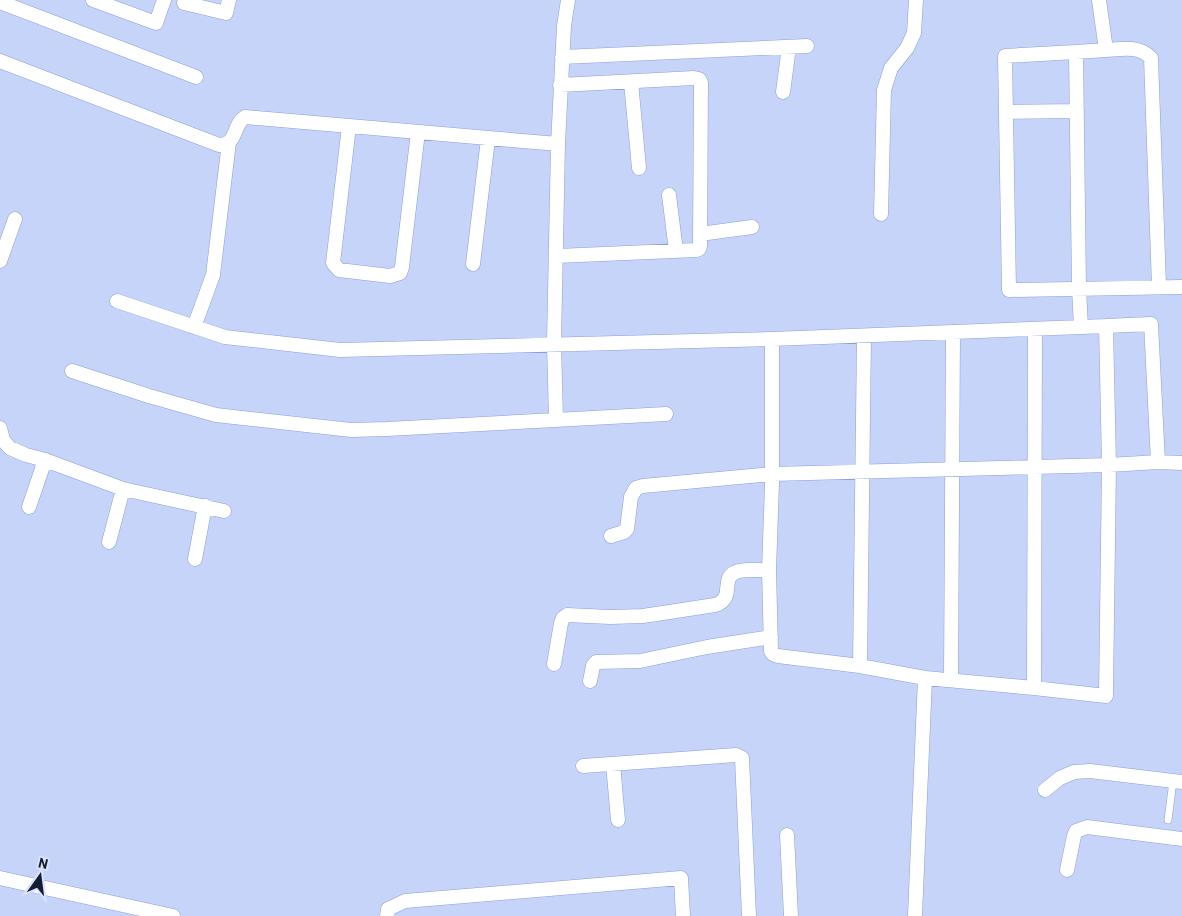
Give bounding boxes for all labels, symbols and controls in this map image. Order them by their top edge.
north arrow [15,851,65,901]
text: N [37,854,50,872]

